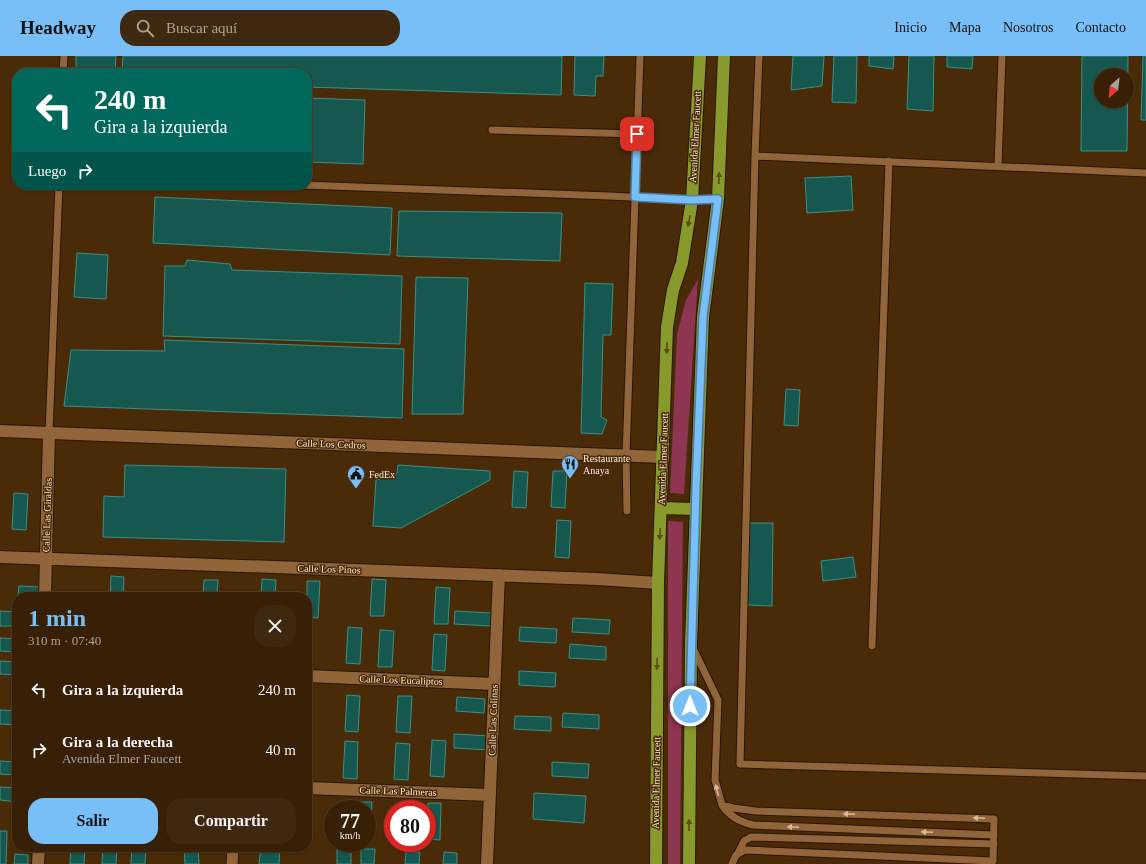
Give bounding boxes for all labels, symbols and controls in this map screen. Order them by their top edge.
search box [120,10,400,46]
text: Headway [20,17,96,38]
icon: search [134,17,156,39]
text: Buscar aquí [166,20,237,36]
text: Inicio [894,20,927,35]
text: Mapa [949,20,981,35]
text: Nosotros [1003,20,1053,35]
text: Contacto [1075,20,1126,35]
north arrow [1094,68,1134,108]
map controls [1094,68,1134,108]
icon: left [28,84,80,136]
text: 240 m [94,84,166,115]
street label: Avenida Elmer Faucett [687,91,703,183]
text: Gira a la izquierda [94,117,227,137]
pin [620,117,654,151]
icon: arrive [626,123,648,145]
icon: right [74,160,96,182]
text: Luego [28,163,66,179]
one-way arrow [716,171,722,184]
one-way arrow [686,214,692,227]
one-way arrow [663,342,670,354]
street label: Avenida Elmer Faucett [656,413,670,505]
street label: Calle Los Cedros [296,437,366,451]
place label: Restaurante Anaya [583,453,631,476]
restaurant icon: Restaurante Anaya [560,454,580,479]
public building icon: FedEx [346,464,366,489]
place label: FedEx [369,469,395,480]
street label: Calle Las Giraldas [40,478,54,552]
one-way arrow [657,528,663,541]
street label: Calle Los Pinos [297,562,361,576]
text: 1 min [28,605,86,631]
button: close [254,605,296,647]
text: 310 m · 07:40 [28,633,101,648]
one-way arrow [654,658,660,671]
street label: Calle Los Eucaliptos [359,673,443,687]
icon: left [28,679,50,701]
text: Gira a la izquierda [62,682,183,698]
text: 240 m [258,682,296,698]
street label: Calle Las Colinas [486,684,500,756]
position arrow [669,685,711,727]
text: Gira a la derecha [62,734,173,750]
street label: Avenida Elmer Faucett [650,737,662,829]
icon: right [28,739,50,761]
text: 40 m [266,742,296,758]
text: Avenida Elmer Faucett [62,751,182,766]
street label: Calle Las Palmeras [359,784,437,798]
one-way arrow [714,784,720,796]
button: Salir [28,798,158,844]
button: Compartir [166,798,296,844]
speed limit sign: 80 [384,800,436,852]
text: 77 [340,810,360,832]
one-way arrow [842,811,855,817]
one-way arrow [972,815,985,821]
one-way arrow [686,818,692,831]
one-way arrow [787,823,799,830]
one-way arrow [920,829,933,835]
text: km/h [340,830,360,841]

